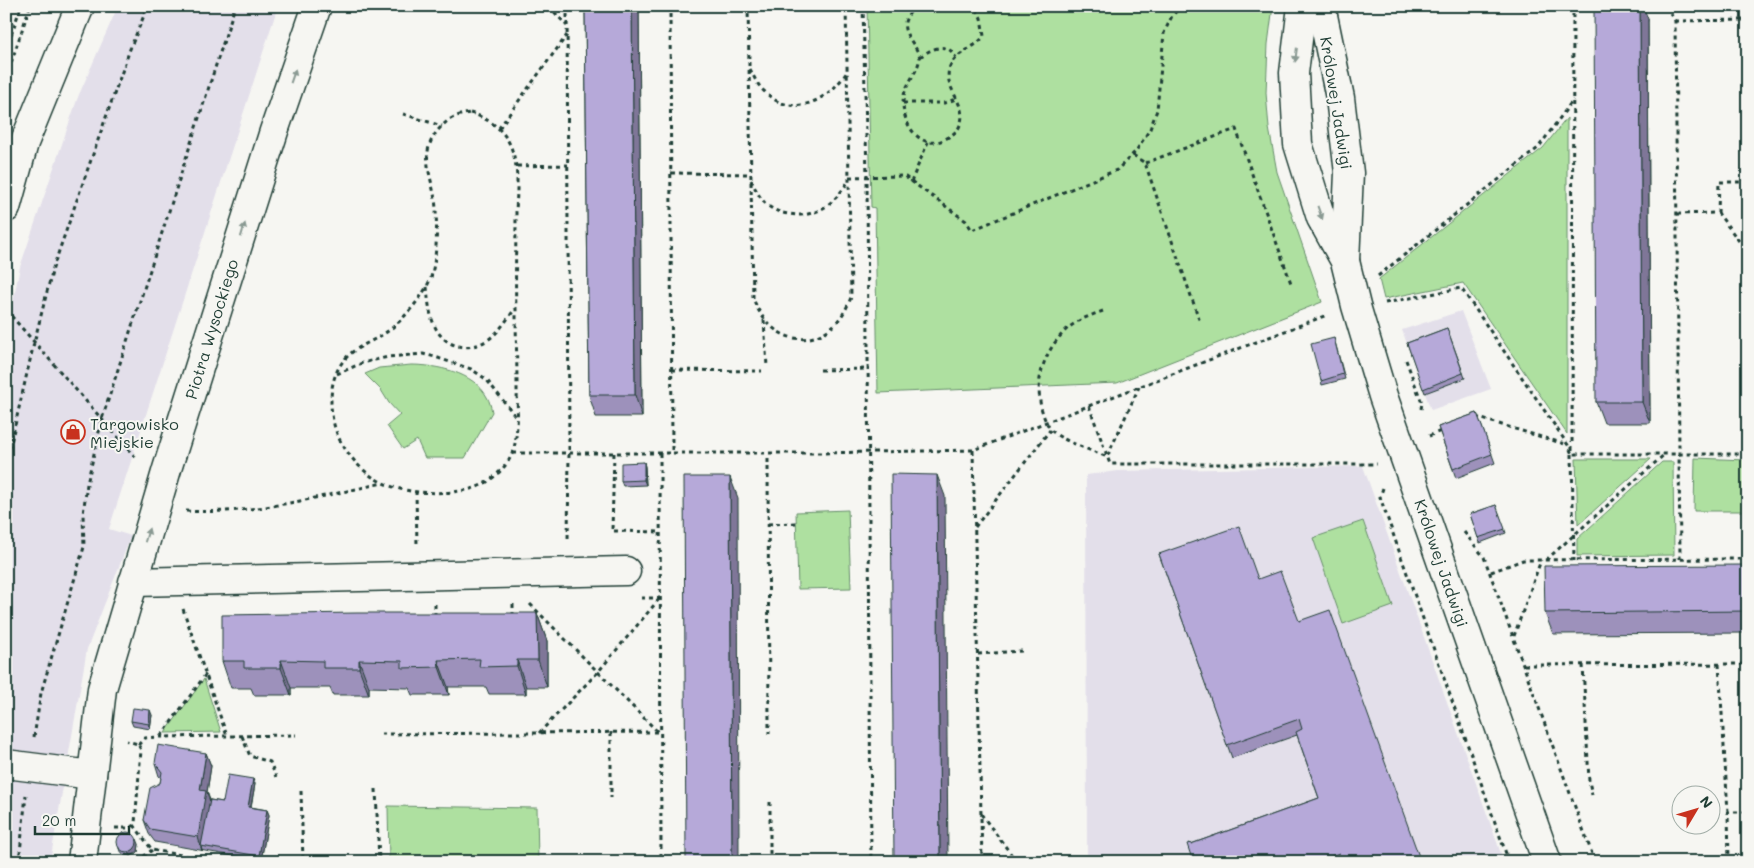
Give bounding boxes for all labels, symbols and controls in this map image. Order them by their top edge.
street label: Królowej Jadwigi [1316,35,1358,171]
one-way arrow [1292,47,1300,63]
one-way arrow [290,68,297,83]
one-way arrow [1317,206,1324,221]
one-way arrow [239,222,247,237]
street label: Piotra Wysockiego [180,256,242,402]
place label: Targowisko Miejskie [90,413,179,452]
shop icon: Targowisko Miejskie [60,419,86,445]
street label: Królowej Jadwigi [1410,496,1474,630]
one-way arrow [144,528,151,543]
north arrow [1672,786,1722,836]
text: N [1696,792,1717,812]
scale bar [35,803,129,835]
text: 20 m [42,810,76,830]

